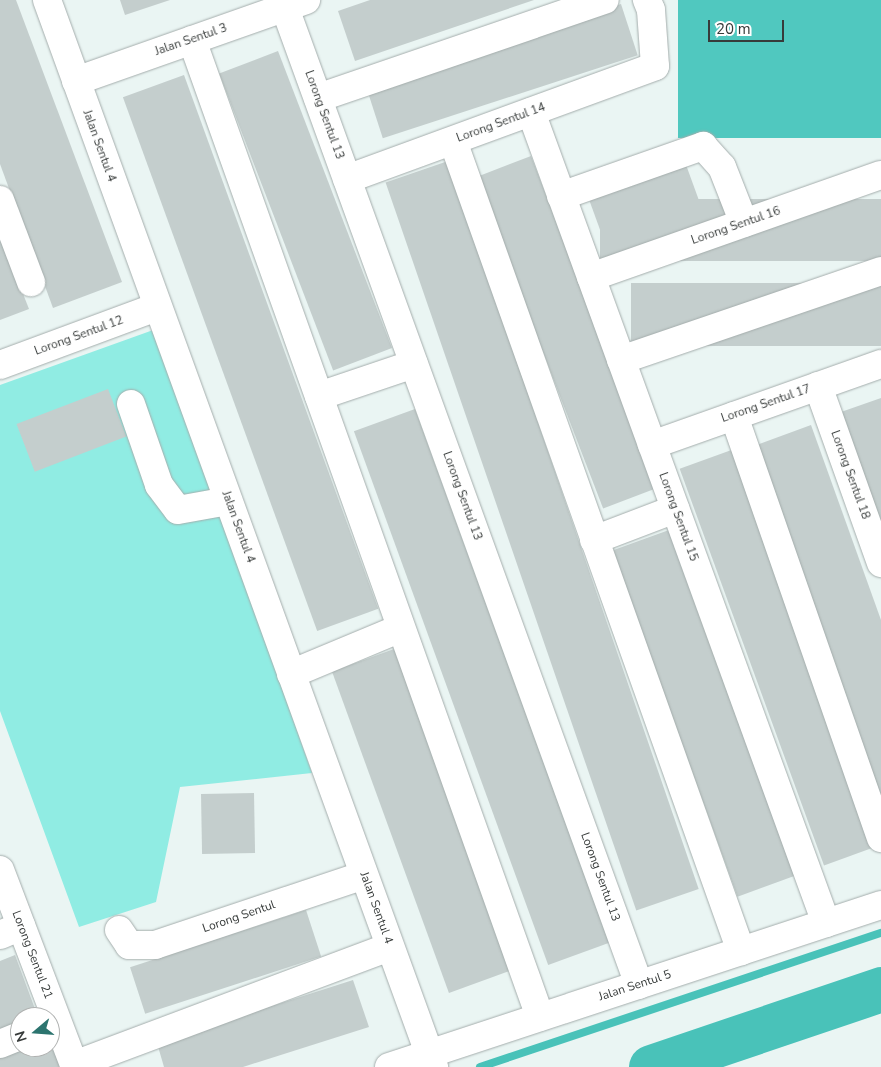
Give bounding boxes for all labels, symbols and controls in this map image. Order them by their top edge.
scale bar [711,10,787,42]
text: 20 m [716,19,751,39]
street label: Jalan Sentul 3 [153,21,229,59]
street label: Lorong Sentul 13 [301,69,347,161]
street label: Lorong Sentul 14 [455,100,547,146]
street label: Jalan Sentul 4 [79,108,119,184]
street label: Lorong Sentul 16 [689,204,783,248]
street label: Lorong Sentul 12 [33,313,125,359]
street label: Lorong Sentul 17 [719,382,813,426]
street label: Lorong Sentul 18 [827,429,873,521]
street label: Lorong Sentul 13 [439,450,485,542]
street label: Lorong Sentul 15 [655,471,701,563]
street label: Jalan Sentul 4 [218,489,258,565]
street label: Lorong Sentul 13 [577,831,623,923]
street label: Jalan Sentul 4 [356,870,396,946]
street label: Lorong Sentul [201,898,277,936]
street label: Lorong Sentul 21 [9,909,55,1001]
street label: Jalan Sentul 5 [597,968,673,1004]
north arrow [10,1007,60,1057]
text: N [11,1029,32,1044]

